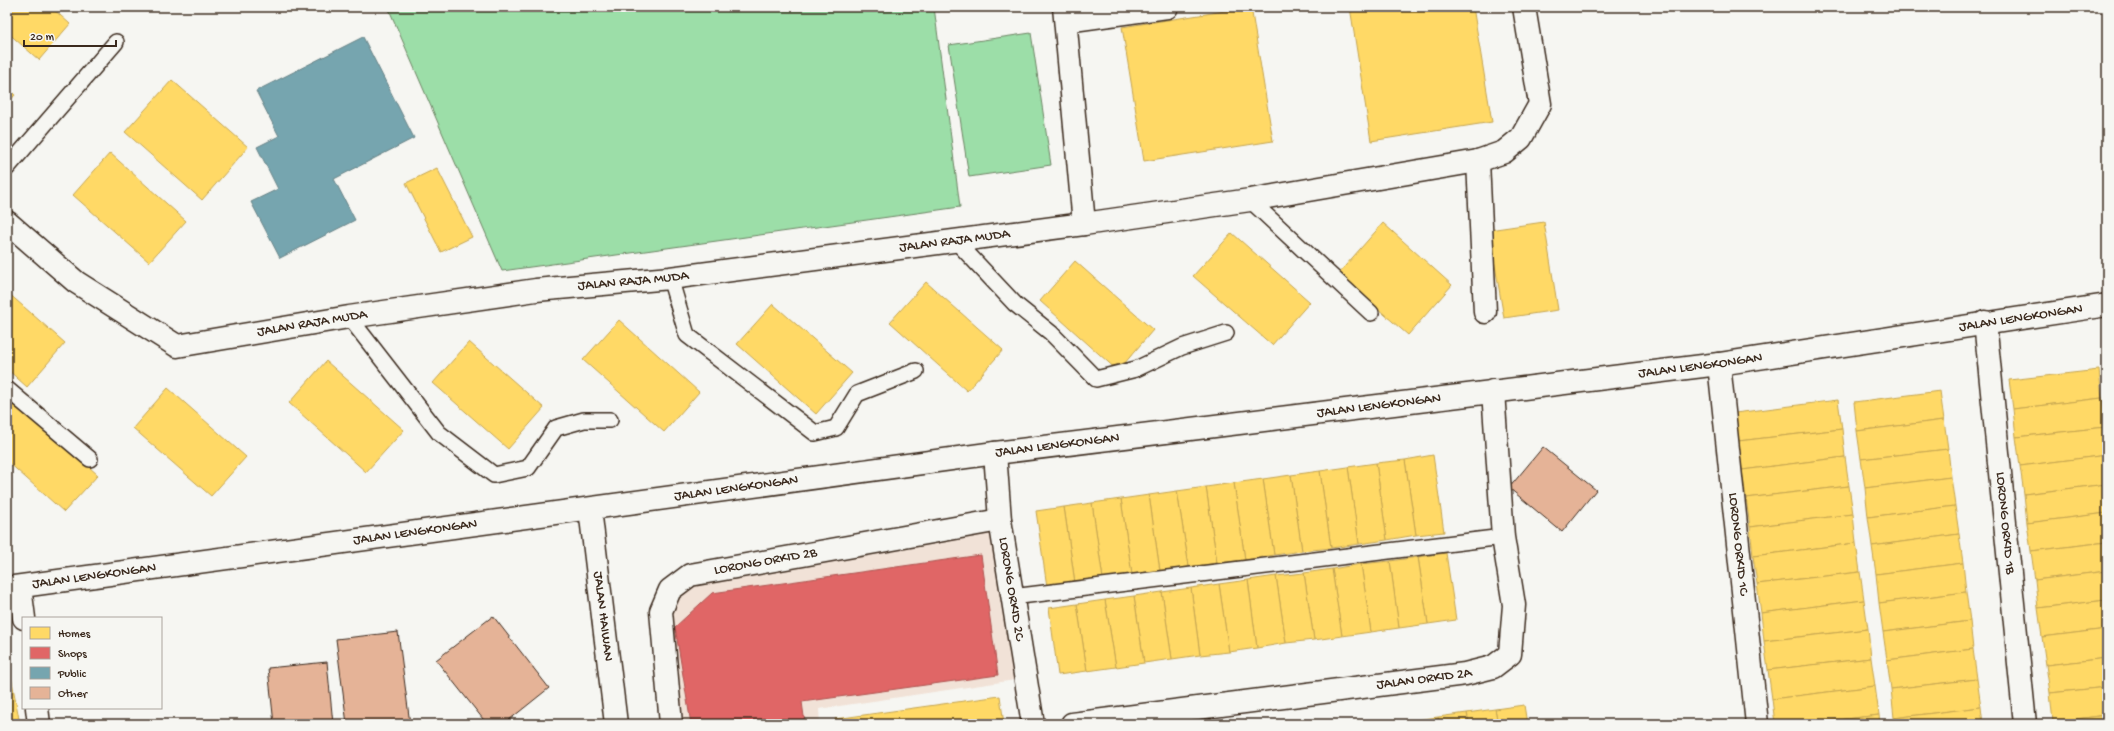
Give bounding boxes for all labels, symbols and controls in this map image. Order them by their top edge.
scale bar [24,22,116,48]
text: 20 m [30,31,55,45]
street label: JALAN RAJA MUDA [898,225,1012,257]
street label: JALAN RAJA MUDA [577,267,690,295]
street label: JALAN LENGKONGAN [1958,300,2084,336]
street label: JALAN RAJA MUDA [256,306,369,341]
street label: JALAN LENGKONGAN [1637,349,1764,382]
street label: JALAN LENGKONGAN [1316,390,1442,422]
street label: JALAN LENGKONGAN [994,429,1120,461]
street label: JALAN LENGKONGAN [673,471,799,505]
street label: LORONG ORKID 1B [1991,471,2019,576]
street label: LORONG ORKID 1C [1724,492,1752,598]
street label: JALAN LENGKONGAN [352,515,478,549]
street label: LORONG ORKID 2C [994,536,1028,643]
street label: LORONG ORKID 2B [713,544,819,579]
street label: JALAN LENGKONGAN [31,559,157,593]
street label: JALAN HAIWAN [589,570,617,662]
legend [22,617,162,709]
text: Homes [58,628,91,642]
text: Shops [58,648,87,662]
street label: JALAN ORKID 2A [1375,664,1474,694]
text: Public [57,668,87,682]
text: Other [58,688,89,702]

